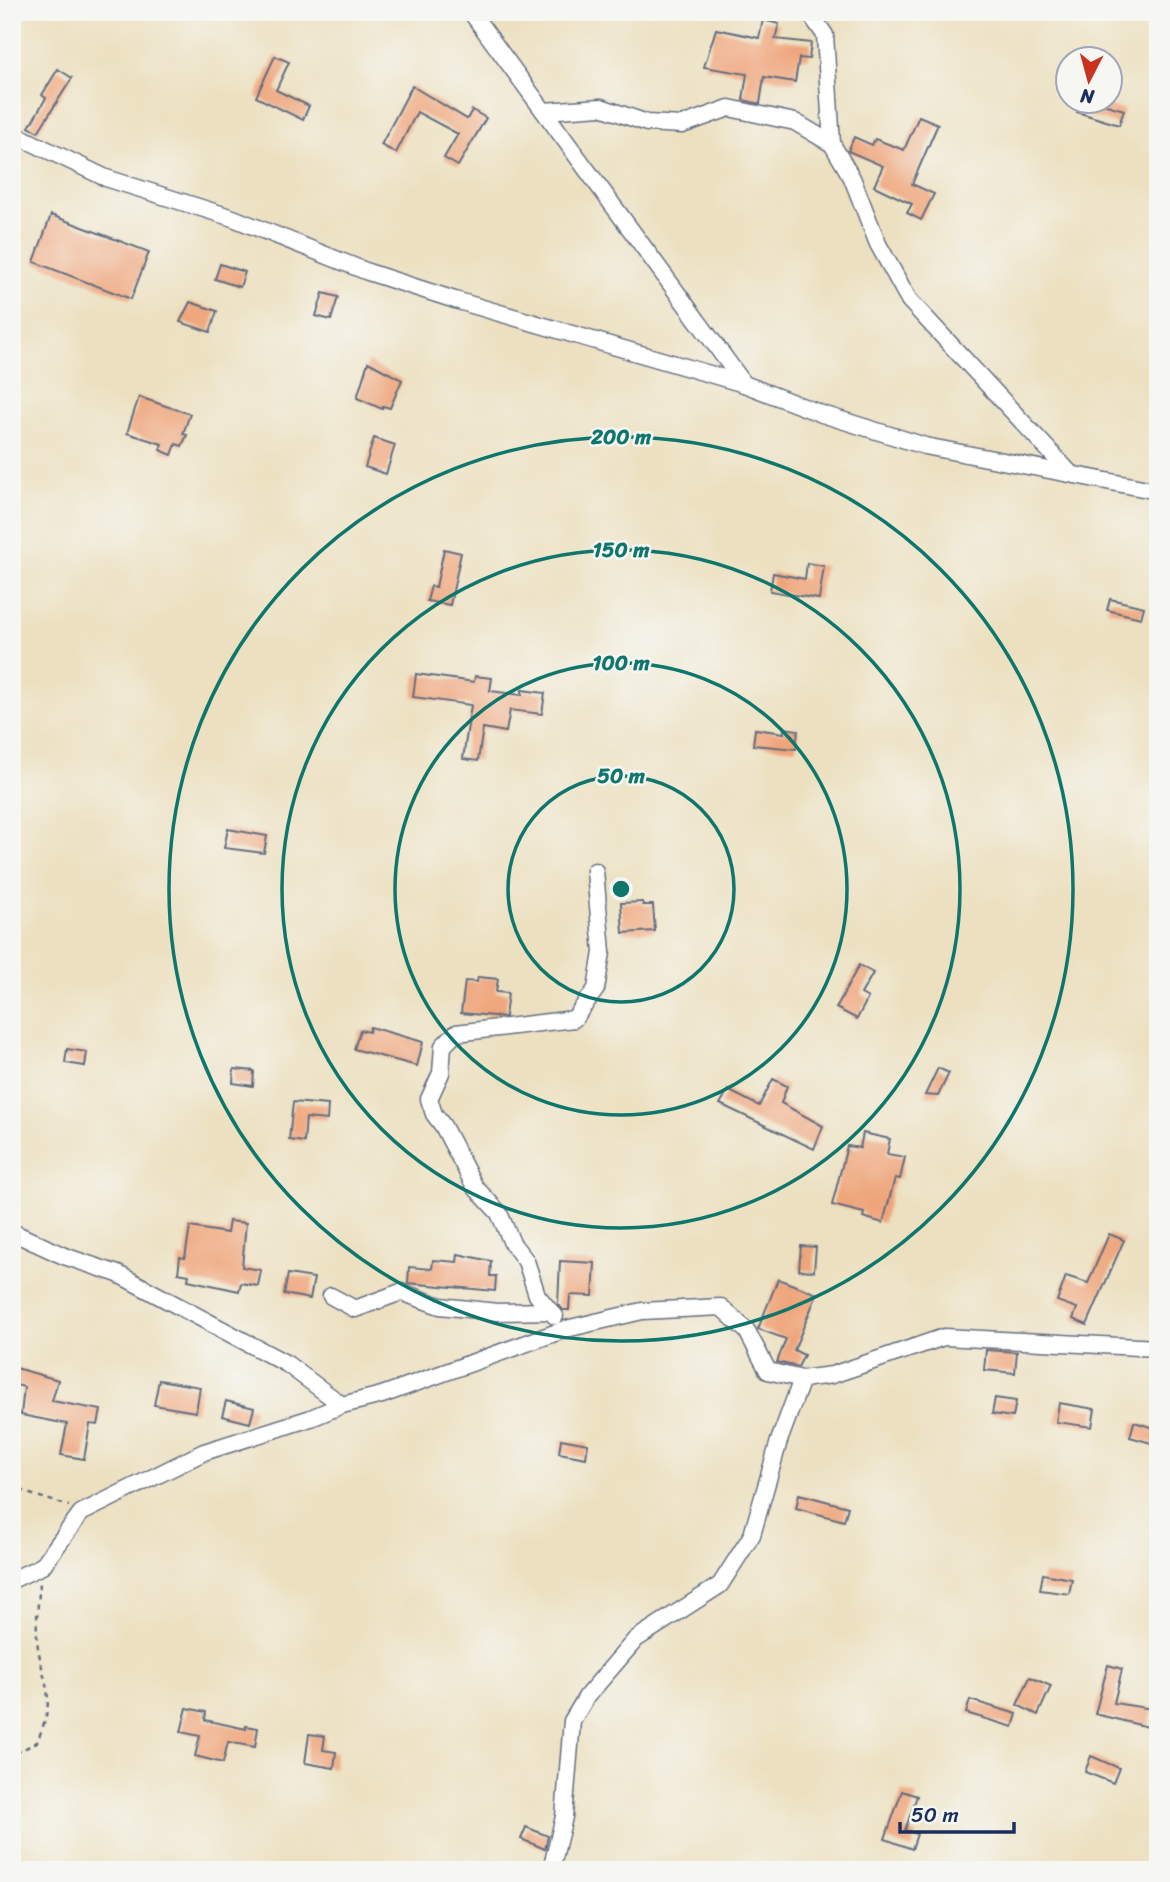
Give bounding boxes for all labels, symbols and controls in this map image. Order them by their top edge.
north arrow [1054,46,1124,116]
text: N [1078,79,1097,114]
text: 200 m [590,418,652,456]
text: 150 m [593,531,650,569]
text: 100 m [592,644,650,682]
text: 50 m [597,757,646,795]
centre of rings [609,877,633,901]
scale bar [900,1791,1014,1835]
text: 50 m [911,1796,959,1834]

